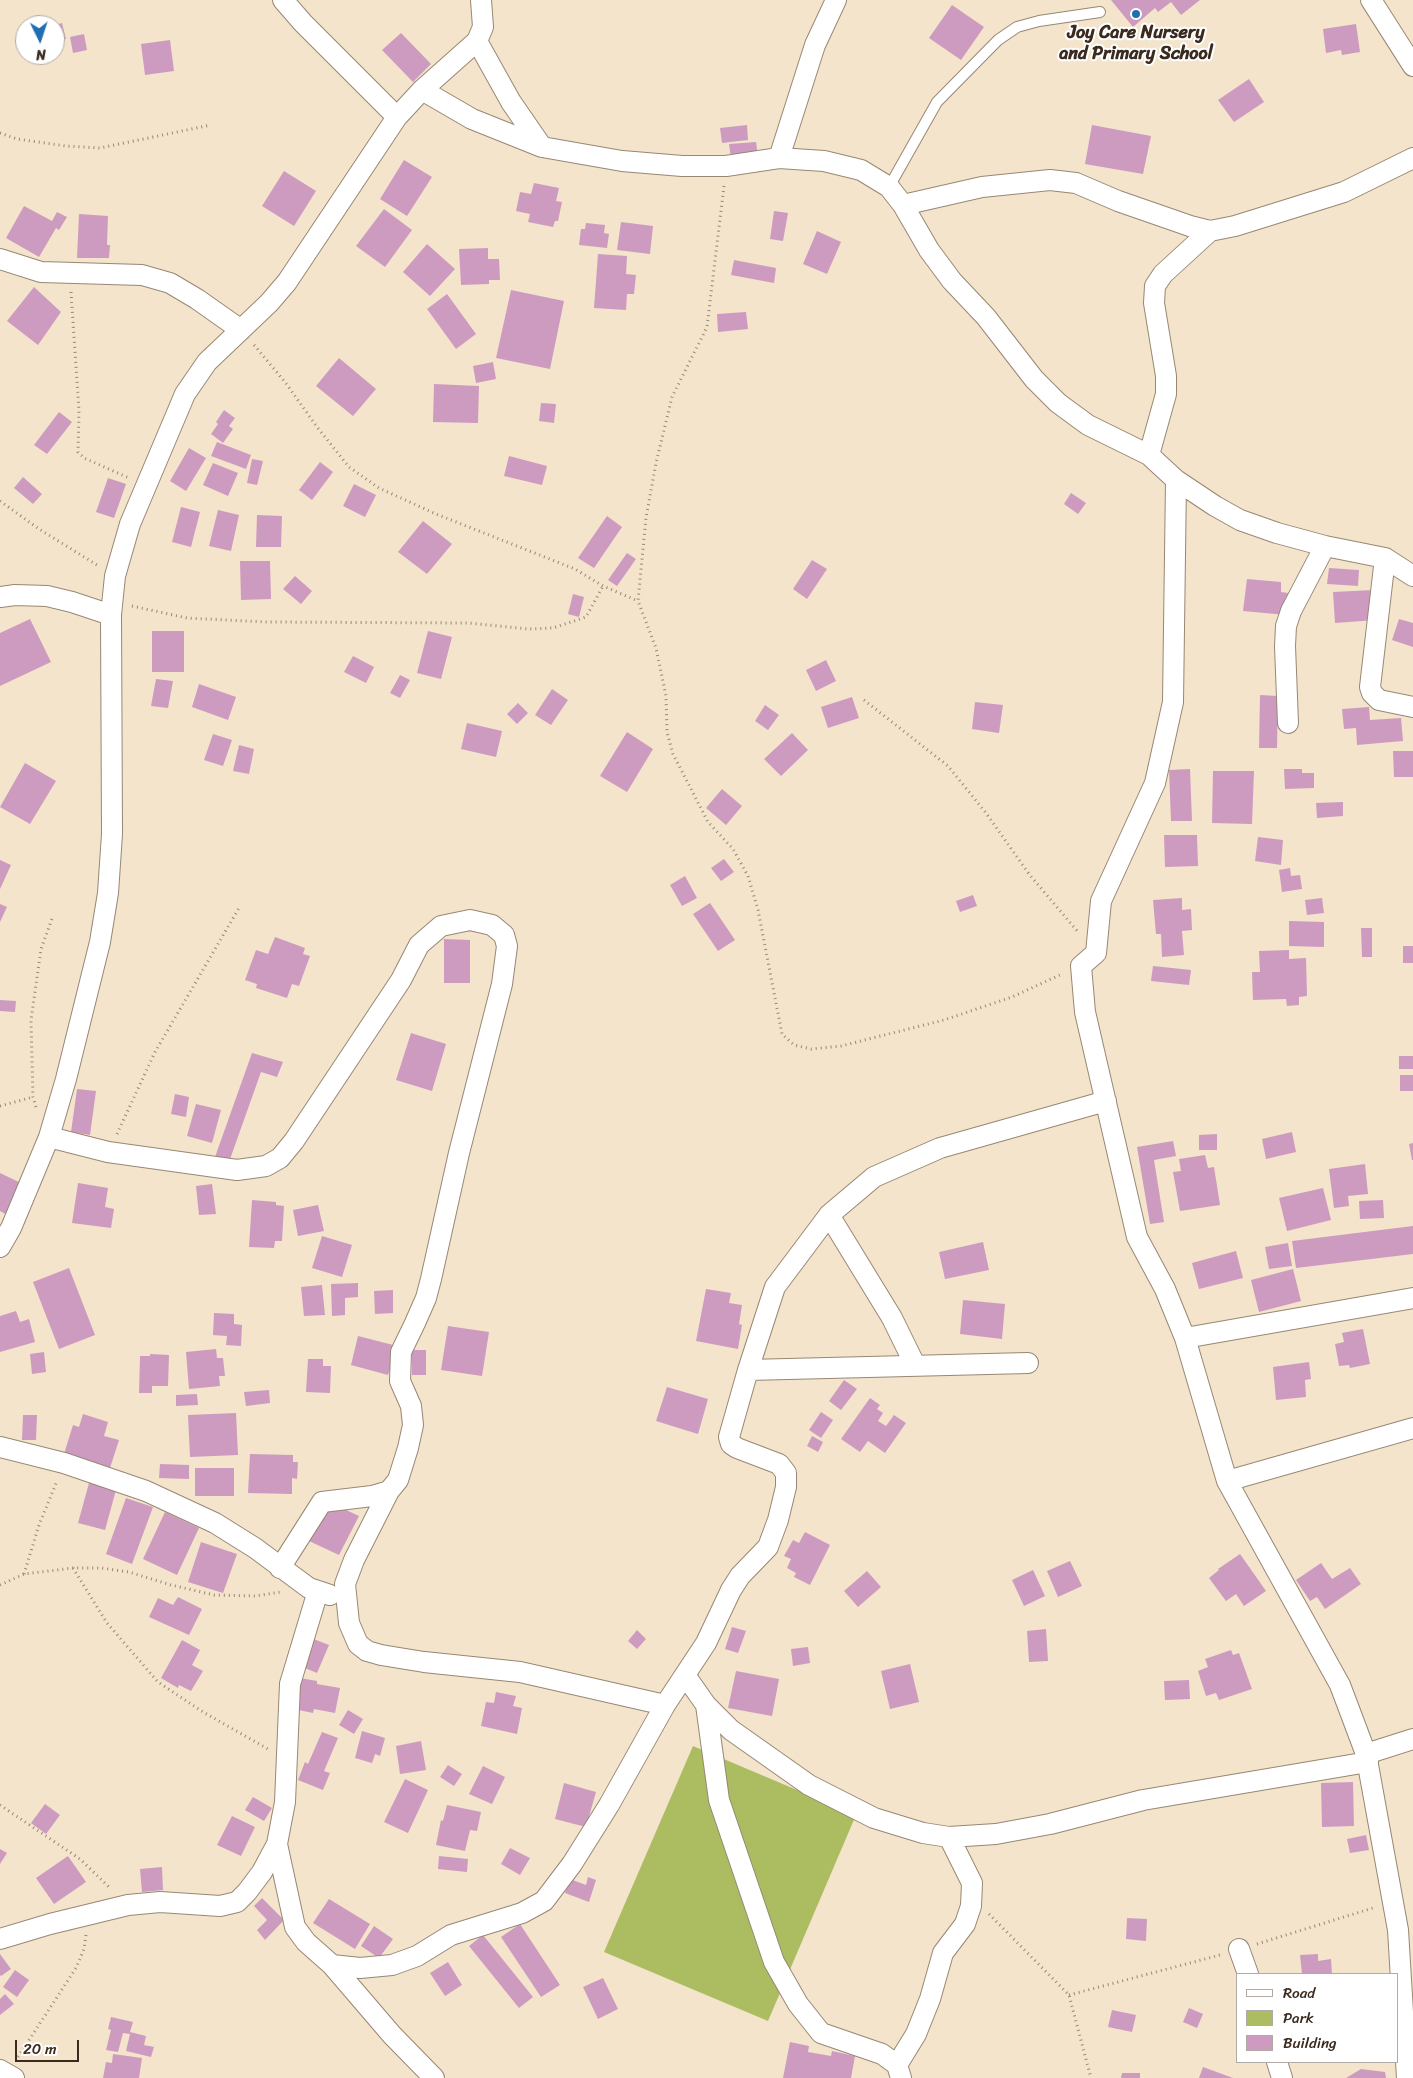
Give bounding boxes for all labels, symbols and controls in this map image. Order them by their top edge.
marker: Joy Care Nursery and Primary School [1130,8,1142,20]
north arrow [15,15,65,65]
place label: Joy Care Nursery and Primary School [1059,22,1213,64]
text: N [35,42,47,67]
legend [1236,1973,1398,2063]
text: Road [1283,1980,1315,2006]
text: Park [1283,2005,1314,2031]
scale bar [18,2030,81,2062]
text: Building [1283,2030,1337,2056]
text: 20 m [23,2036,57,2062]

